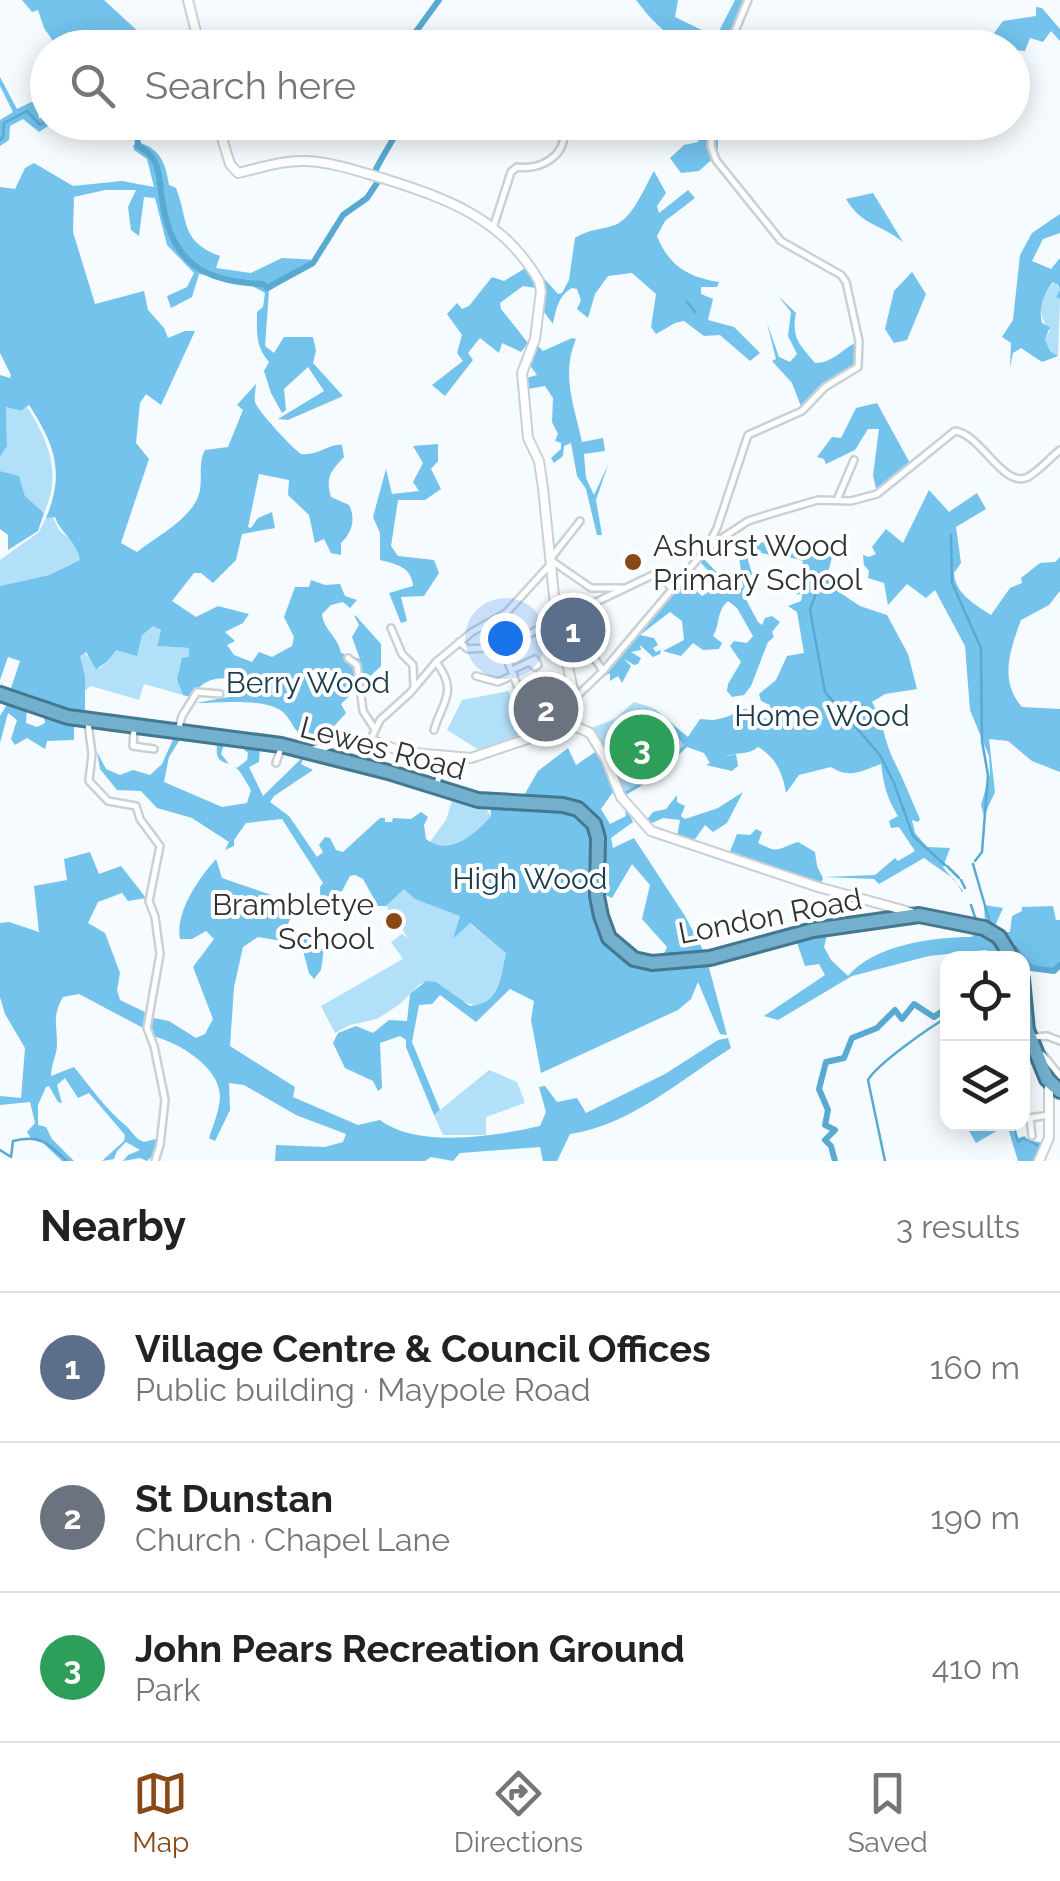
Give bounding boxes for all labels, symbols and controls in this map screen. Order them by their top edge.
search box [30,30,1030,140]
icon: search [65,58,120,113]
text: Search here [145,63,356,108]
place label: Ashurst Wood Primary School [653,528,863,597]
marker: Ashurst Wood Primary School [622,551,644,573]
pin: 1 [540,592,606,668]
your location [480,613,531,664]
park label: Berry Wood [226,665,390,700]
pin: 2 [514,672,578,746]
park label: Home Wood [734,698,910,733]
street label: Lewes Road [296,709,470,787]
pin: 3 [610,710,674,784]
park label: High Wood [452,861,608,896]
street label: London Road [675,881,865,951]
place label: Brambletye School [212,887,375,956]
marker: Brambletye School [383,910,405,932]
map controls [940,951,1030,1131]
button: locate [940,951,1030,1041]
button: layers [940,1041,1030,1131]
text: Nearby [40,1202,186,1251]
text: 3 results [896,1208,1020,1245]
text: Village Centre & Council Offices [135,1326,711,1371]
text: 1 [65,1349,80,1386]
text: 160 m [930,1349,1020,1386]
text: Public building · Maypole Road [135,1371,591,1408]
text: St Dunstan [135,1476,333,1521]
text: 2 [63,1499,82,1536]
text: 190 m [930,1499,1020,1536]
text: Church · Chapel Lane [135,1521,450,1558]
text: John Pears Recreation Ground [135,1626,685,1671]
text: 3 [64,1649,81,1686]
text: 410 m [932,1649,1020,1686]
text: Park [135,1671,200,1708]
tab: Map [132,1766,189,1859]
tab: Directions [454,1766,583,1859]
tab: Saved [848,1766,928,1859]

